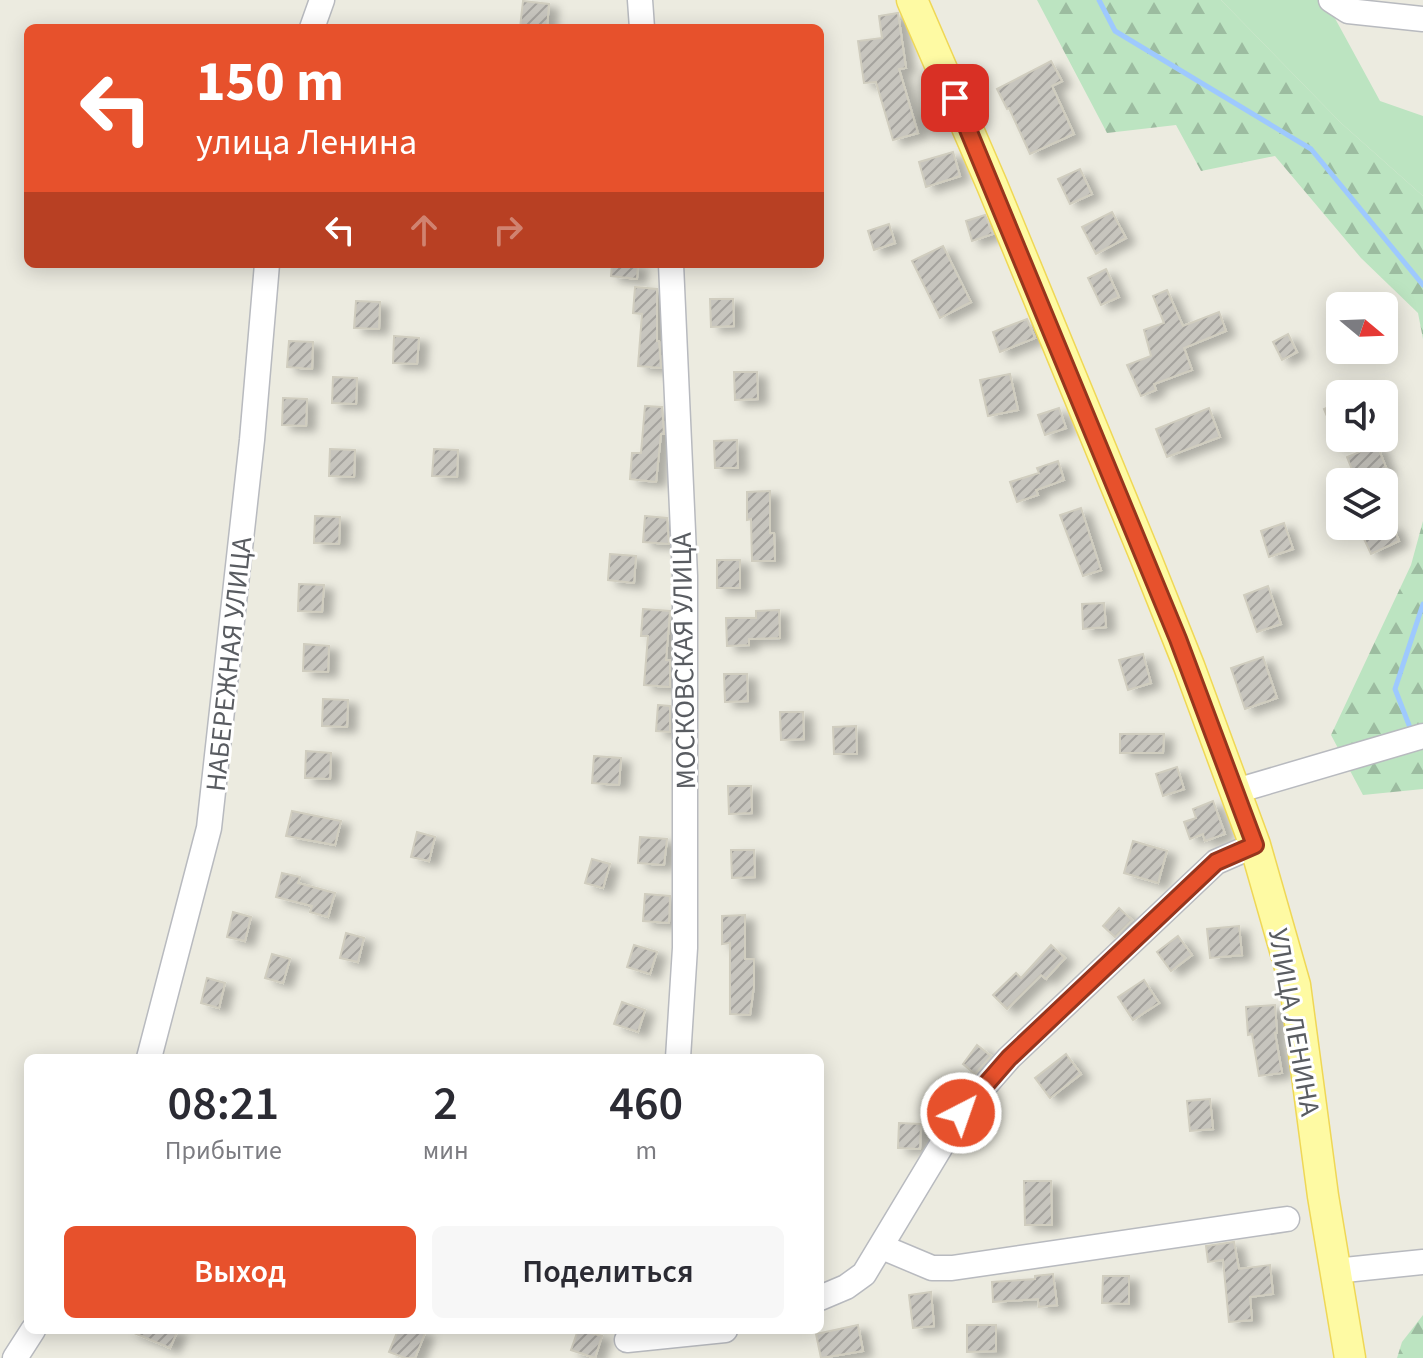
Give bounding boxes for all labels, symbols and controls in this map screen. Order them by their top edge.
text: 150 m [196,43,344,122]
icon: left [64,56,168,160]
pin [921,64,989,132]
icon: arrive [933,76,977,120]
text: улица Ленина [196,117,417,168]
icon: left [318,208,362,252]
icon: ahead [402,208,446,252]
icon: right [486,208,530,252]
north arrow [1326,292,1398,364]
map controls [1326,292,1398,540]
button: sound [1326,380,1398,452]
button: layers [1326,468,1398,540]
street label: МОСКОВСКАЯ УЛИЦА [662,531,706,790]
street label: НАБЕРЕЖНАЯ УЛИЦА [196,534,262,793]
street label: УЛИЦА ЛЕНИНА [1258,925,1330,1120]
text: 08:21 [168,1070,279,1138]
text: 2 [433,1070,458,1138]
text: 460 [609,1070,683,1138]
position arrow [919,1071,1003,1155]
text: Прибытие [165,1132,282,1169]
text: мин [423,1132,469,1169]
text: m [635,1132,657,1169]
button: Выход [64,1226,416,1318]
button: Поделиться [432,1226,784,1318]

